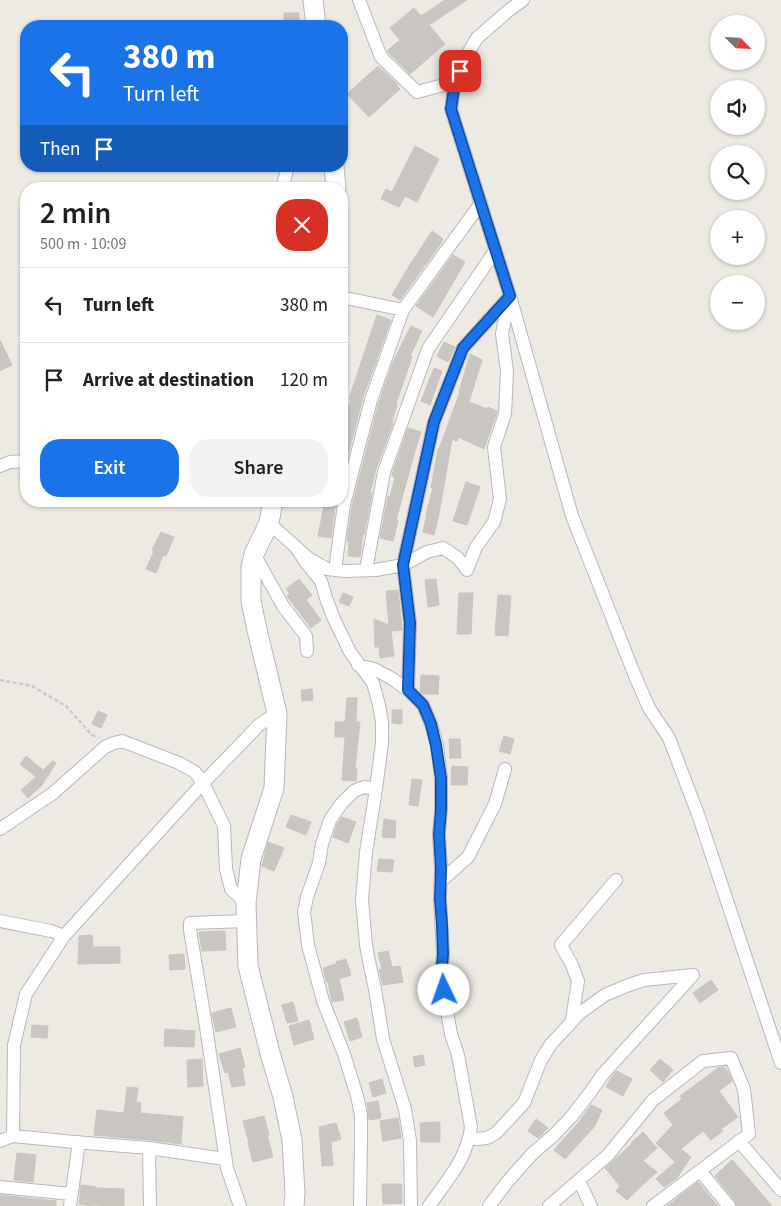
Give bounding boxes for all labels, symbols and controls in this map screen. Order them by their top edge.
north arrow [710,15,765,70]
map controls [710,15,765,330]
text: 380 m [123,32,215,82]
icon: left [40,40,105,105]
pin [439,50,481,92]
icon: arrive [446,57,474,85]
text: Turn left [123,78,199,110]
button: sound [710,80,765,135]
icon: arrive [90,135,118,163]
text: Then [40,136,80,163]
button: search [710,145,765,200]
text: 2 min [40,192,111,235]
button: close [276,199,328,251]
button: + [710,210,765,265]
text: 500 m · 10:09 [40,233,127,255]
button: − [710,275,765,330]
icon: left [40,291,68,319]
text: Turn left [83,292,154,319]
text: 380 m [280,292,328,319]
icon: arrive [40,366,68,394]
text: Arrive at destination [83,367,254,394]
text: 120 m [280,367,328,394]
button: Exit [40,439,179,497]
button: Share [189,439,328,497]
position arrow [417,963,469,1015]

